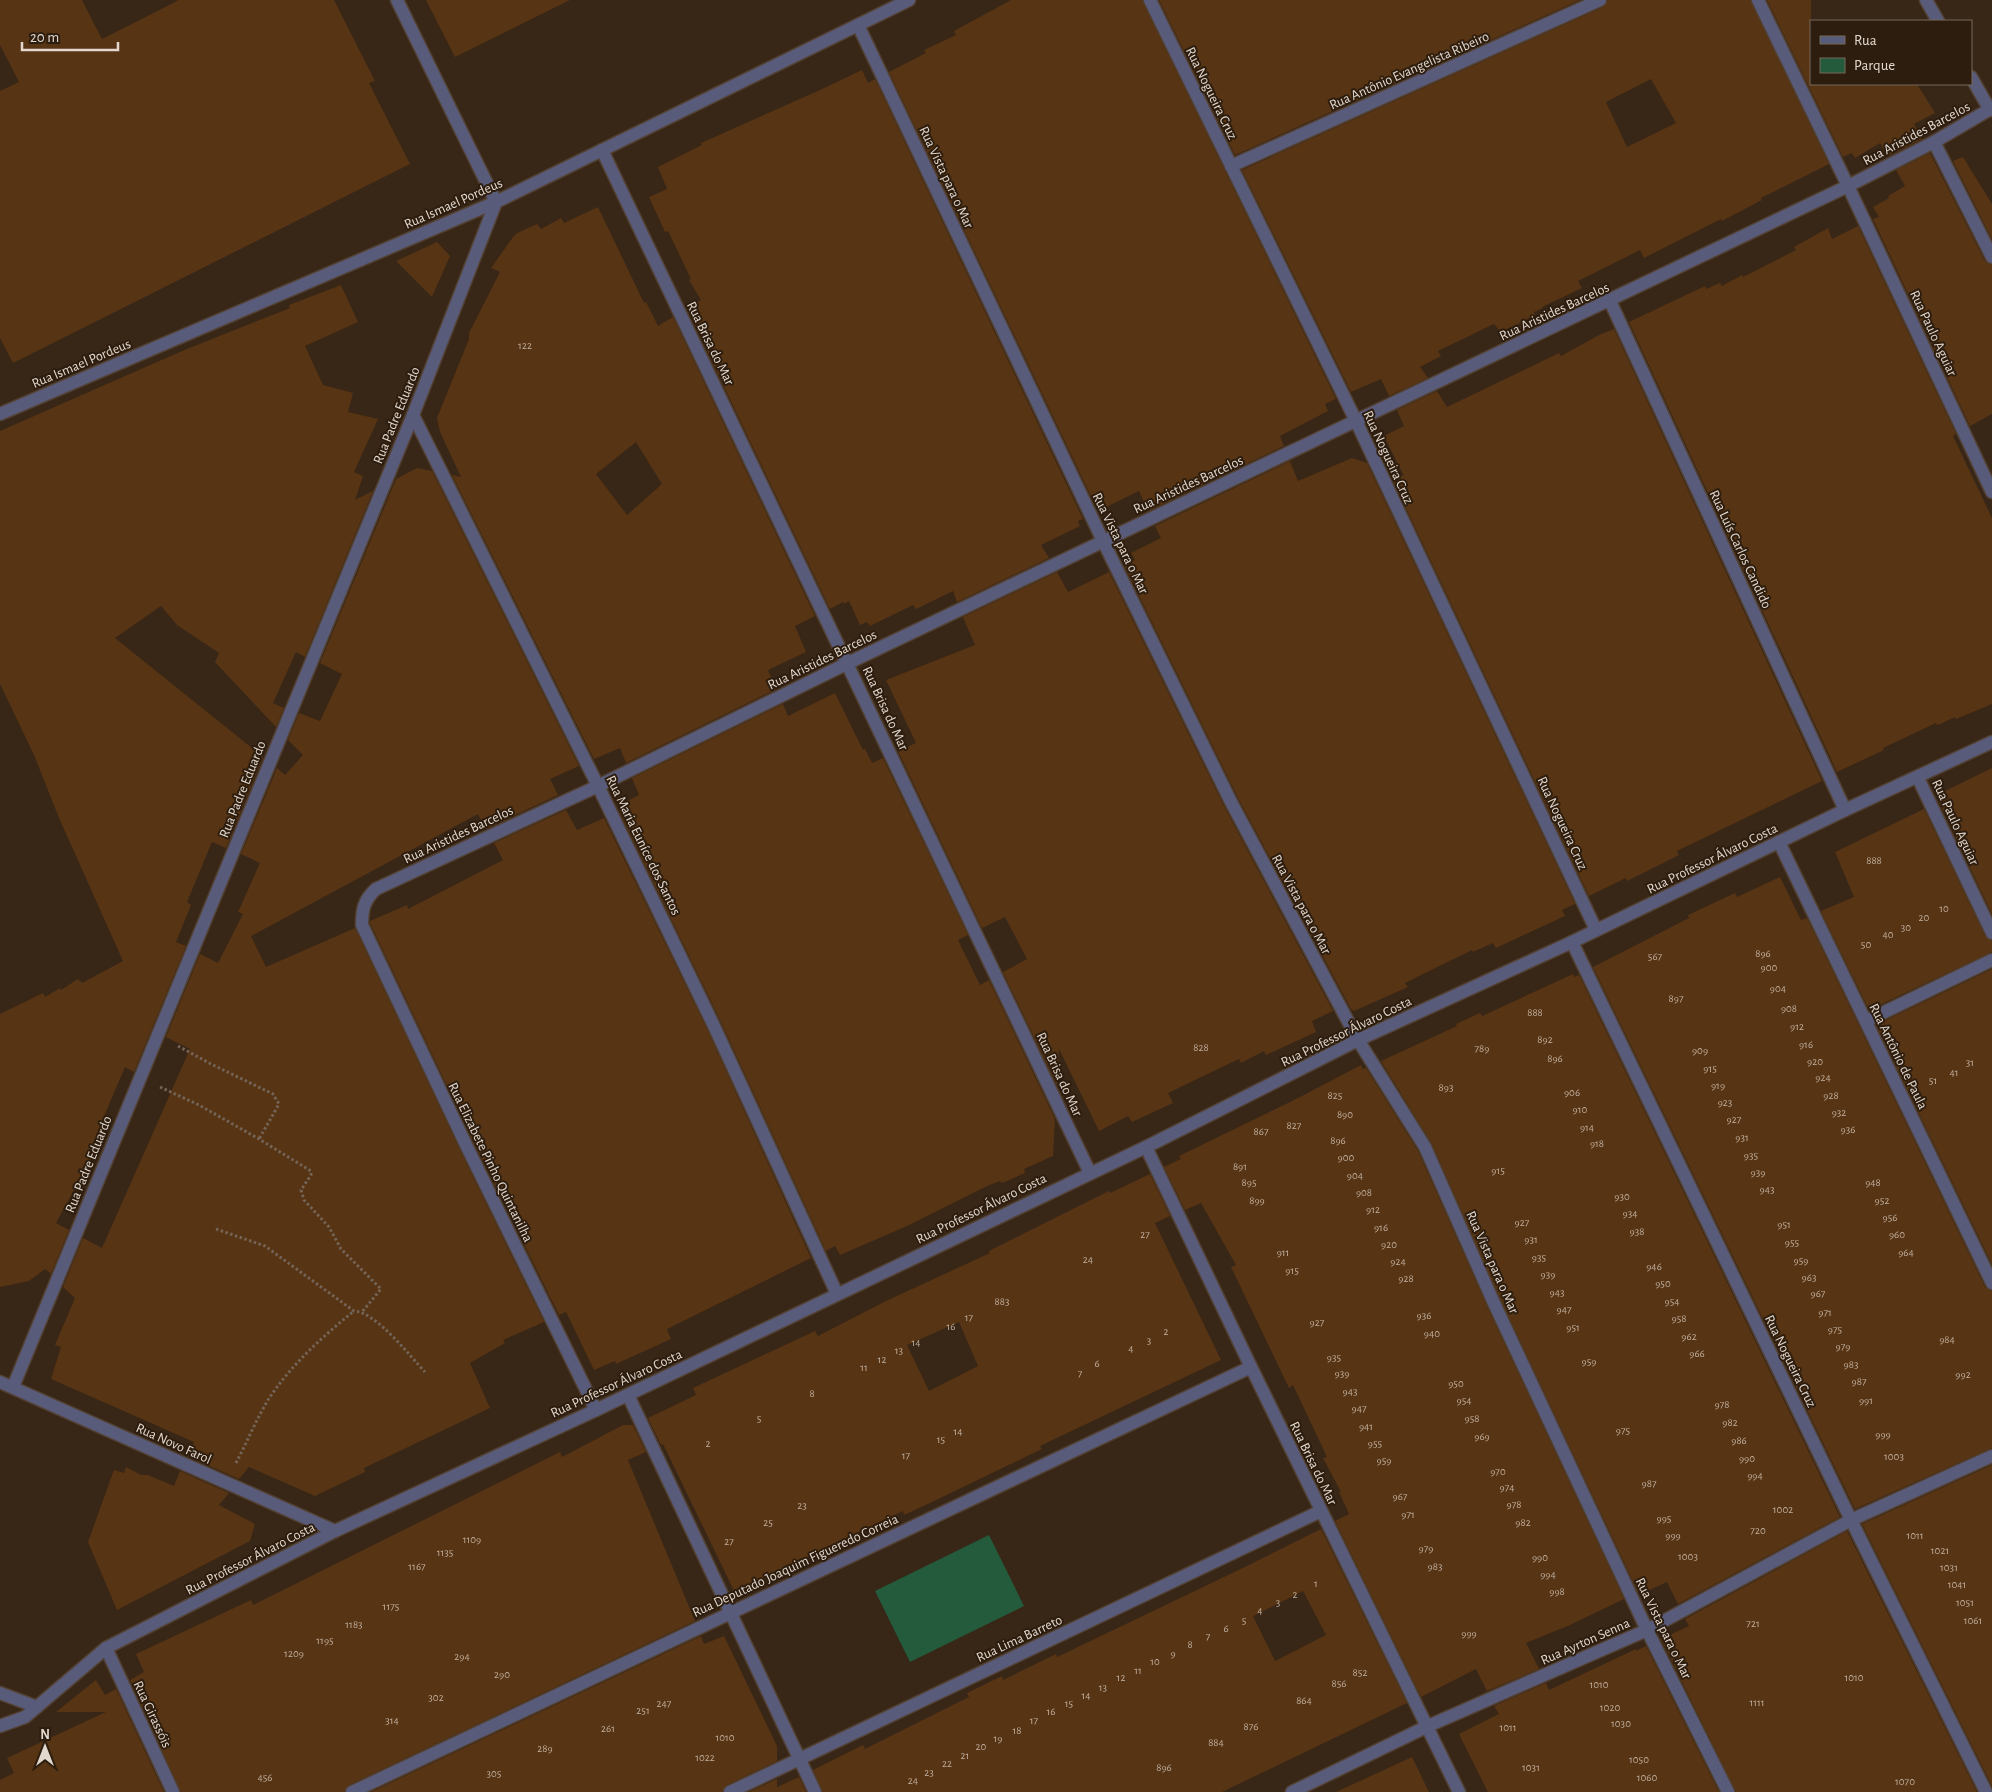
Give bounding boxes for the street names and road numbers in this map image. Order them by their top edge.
street label: Rua Antônio Evangelista Ribeiro [1328,29,1491,113]
street label: Rua Nogueira Cruz [1183,45,1240,142]
street label: Rua Aristides Barcelos [1861,100,1972,168]
street label: Rua Vista para o Mar [916,124,976,231]
street label: Rua Ismael Pordeus [402,176,505,232]
street label: Rua Aristides Barcelos [1497,280,1611,343]
street label: Rua Paulo Aguiar [1907,288,1959,379]
street label: Rua Brisa do Mar [684,300,737,388]
street label: Rua Ismael Pordeus [30,337,133,391]
street label: Rua Padre Eduardo [371,365,423,466]
street label: Rua Nogueira Cruz [1360,409,1416,506]
street label: Rua Aristides Barcelos [1131,453,1245,516]
street label: Rua Luís Carlos Candido [1707,488,1774,611]
street label: Rua Vista para o Mar [1090,491,1151,597]
street label: Rua Aristides Barcelos [766,627,879,692]
street label: Rua Brisa do Mar [860,664,911,753]
street label: Rua Padre Eduardo [217,739,269,840]
street label: Rua Maria Euníce dos Santos [603,773,683,917]
street label: Rua Nogueira Cruz [1534,775,1590,872]
street label: Rua Paulo Aguiar [1929,777,1981,868]
street label: Rua Aristides Barcelos [401,803,515,866]
street label: Rua Professor Álvaro Costa [1644,818,1780,897]
street label: Rua Vista para o Mar [1269,852,1333,957]
street label: Rua Professor Álvaro Costa [1278,991,1414,1070]
street label: Rua Antônio de Paula [1866,1001,1930,1112]
street label: Rua Brisa do Mar [1034,1030,1085,1119]
street label: Rua Elizabete Pinho Quintanilha [445,1080,535,1245]
street label: Rua Padre Eduardo [63,1114,115,1215]
street label: Rua Professor Álvaro Costa [913,1168,1049,1247]
street label: Rua Vista para o Mar [1463,1209,1521,1316]
street label: Rua Nogueira Cruz [1762,1313,1819,1410]
street label: Rua Professor Álvaro Costa [547,1344,685,1421]
street label: Rua Brisa do Mar [1287,1420,1340,1508]
street label: Rua Novo Farol [134,1421,213,1467]
street label: Rua Deputado Joaquim Figueredo Correia [690,1512,901,1620]
street label: Rua Professor Álvaro Costa [182,1517,318,1598]
street label: Rua Vista para o Mar [1633,1576,1694,1682]
street label: Rua Lima Barreto [974,1613,1065,1665]
street label: Rua Ayrton Senna [1539,1616,1633,1668]
street label: Rua Girassóis [131,1679,174,1750]

